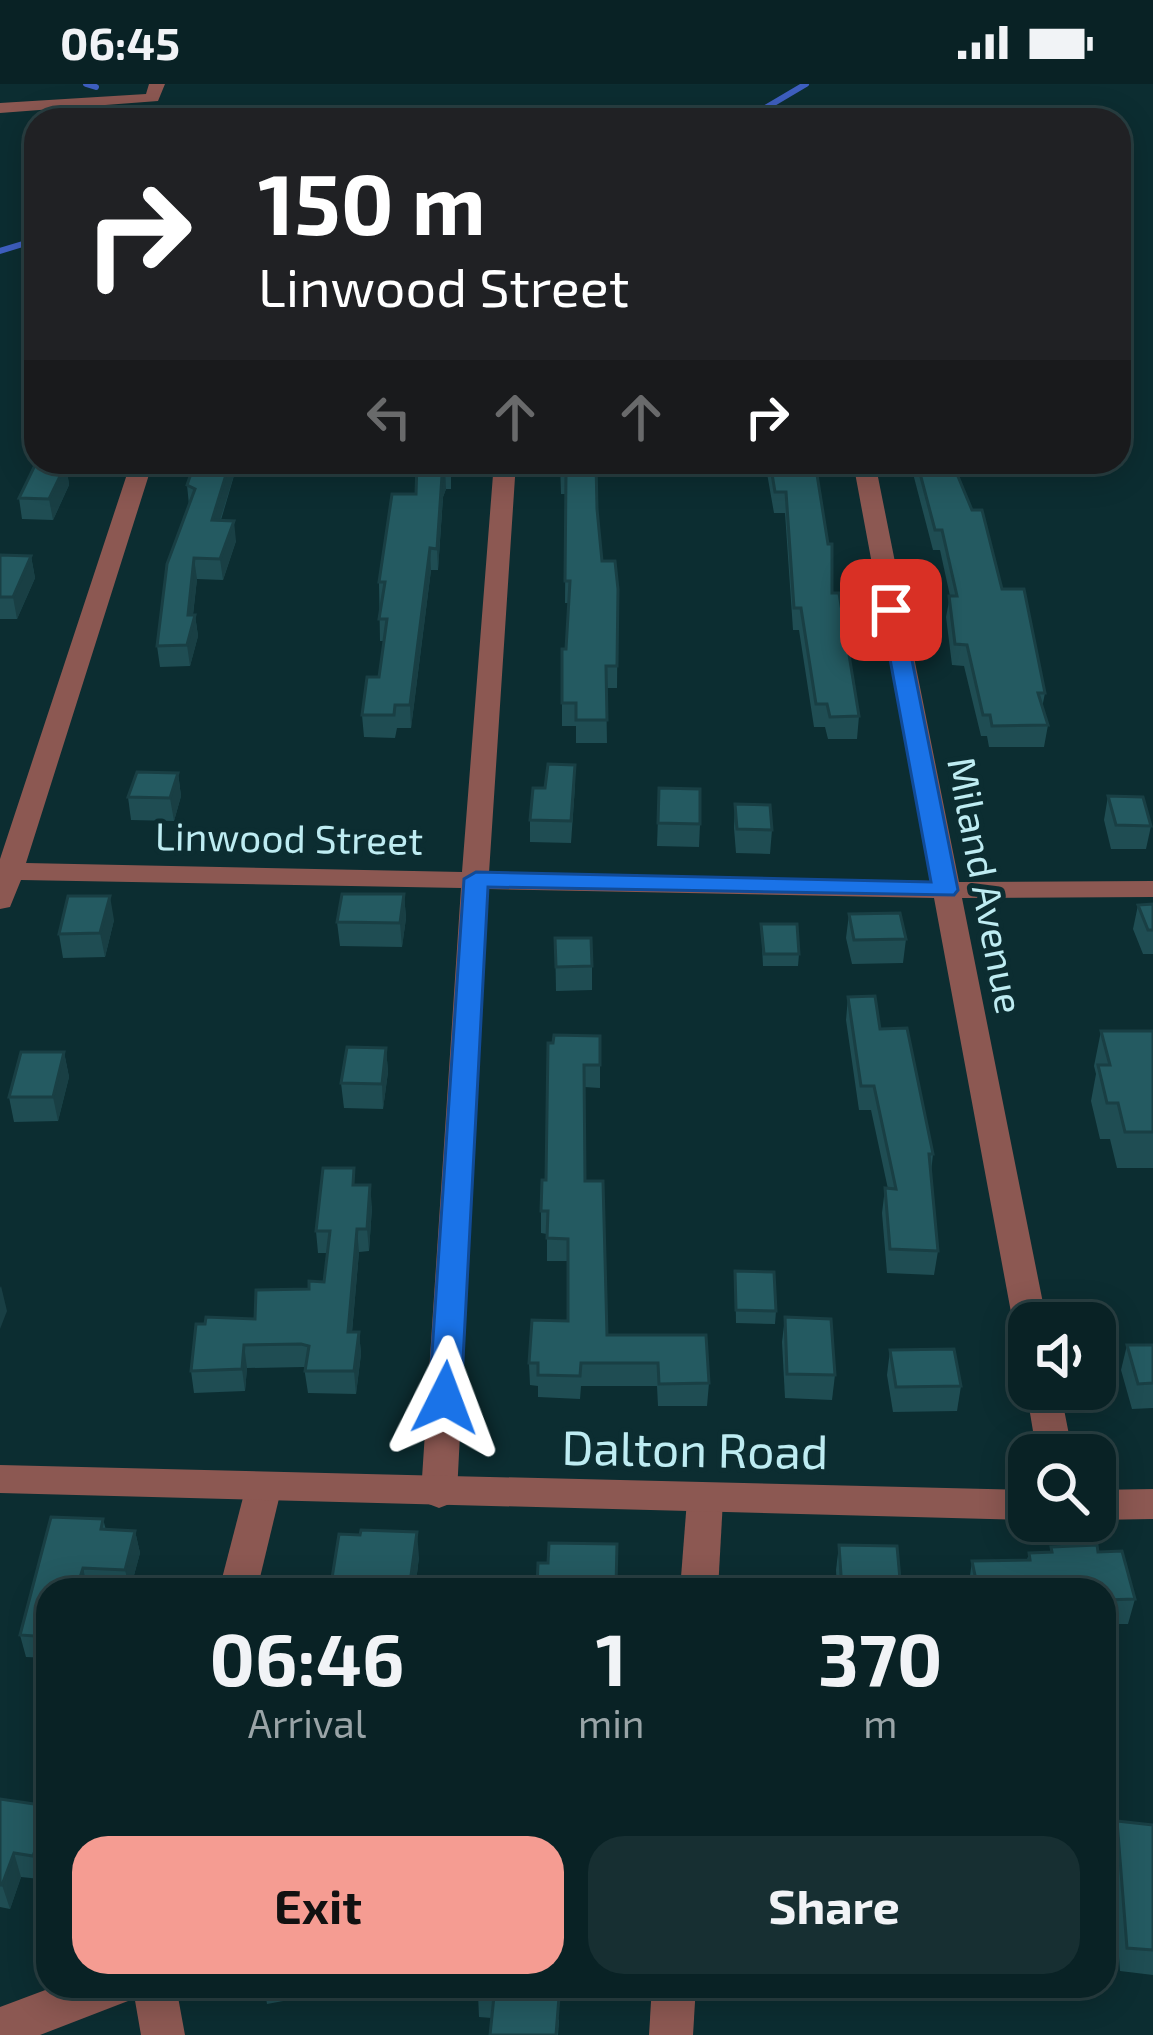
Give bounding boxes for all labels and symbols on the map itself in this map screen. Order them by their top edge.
pin [840,559,942,661]
street label: Miland Avenue [939,753,1035,1017]
street label: Linwood Street [155,811,423,863]
position arrow [382,1335,508,1461]
street label: Dalton Road [561,1417,829,1479]

